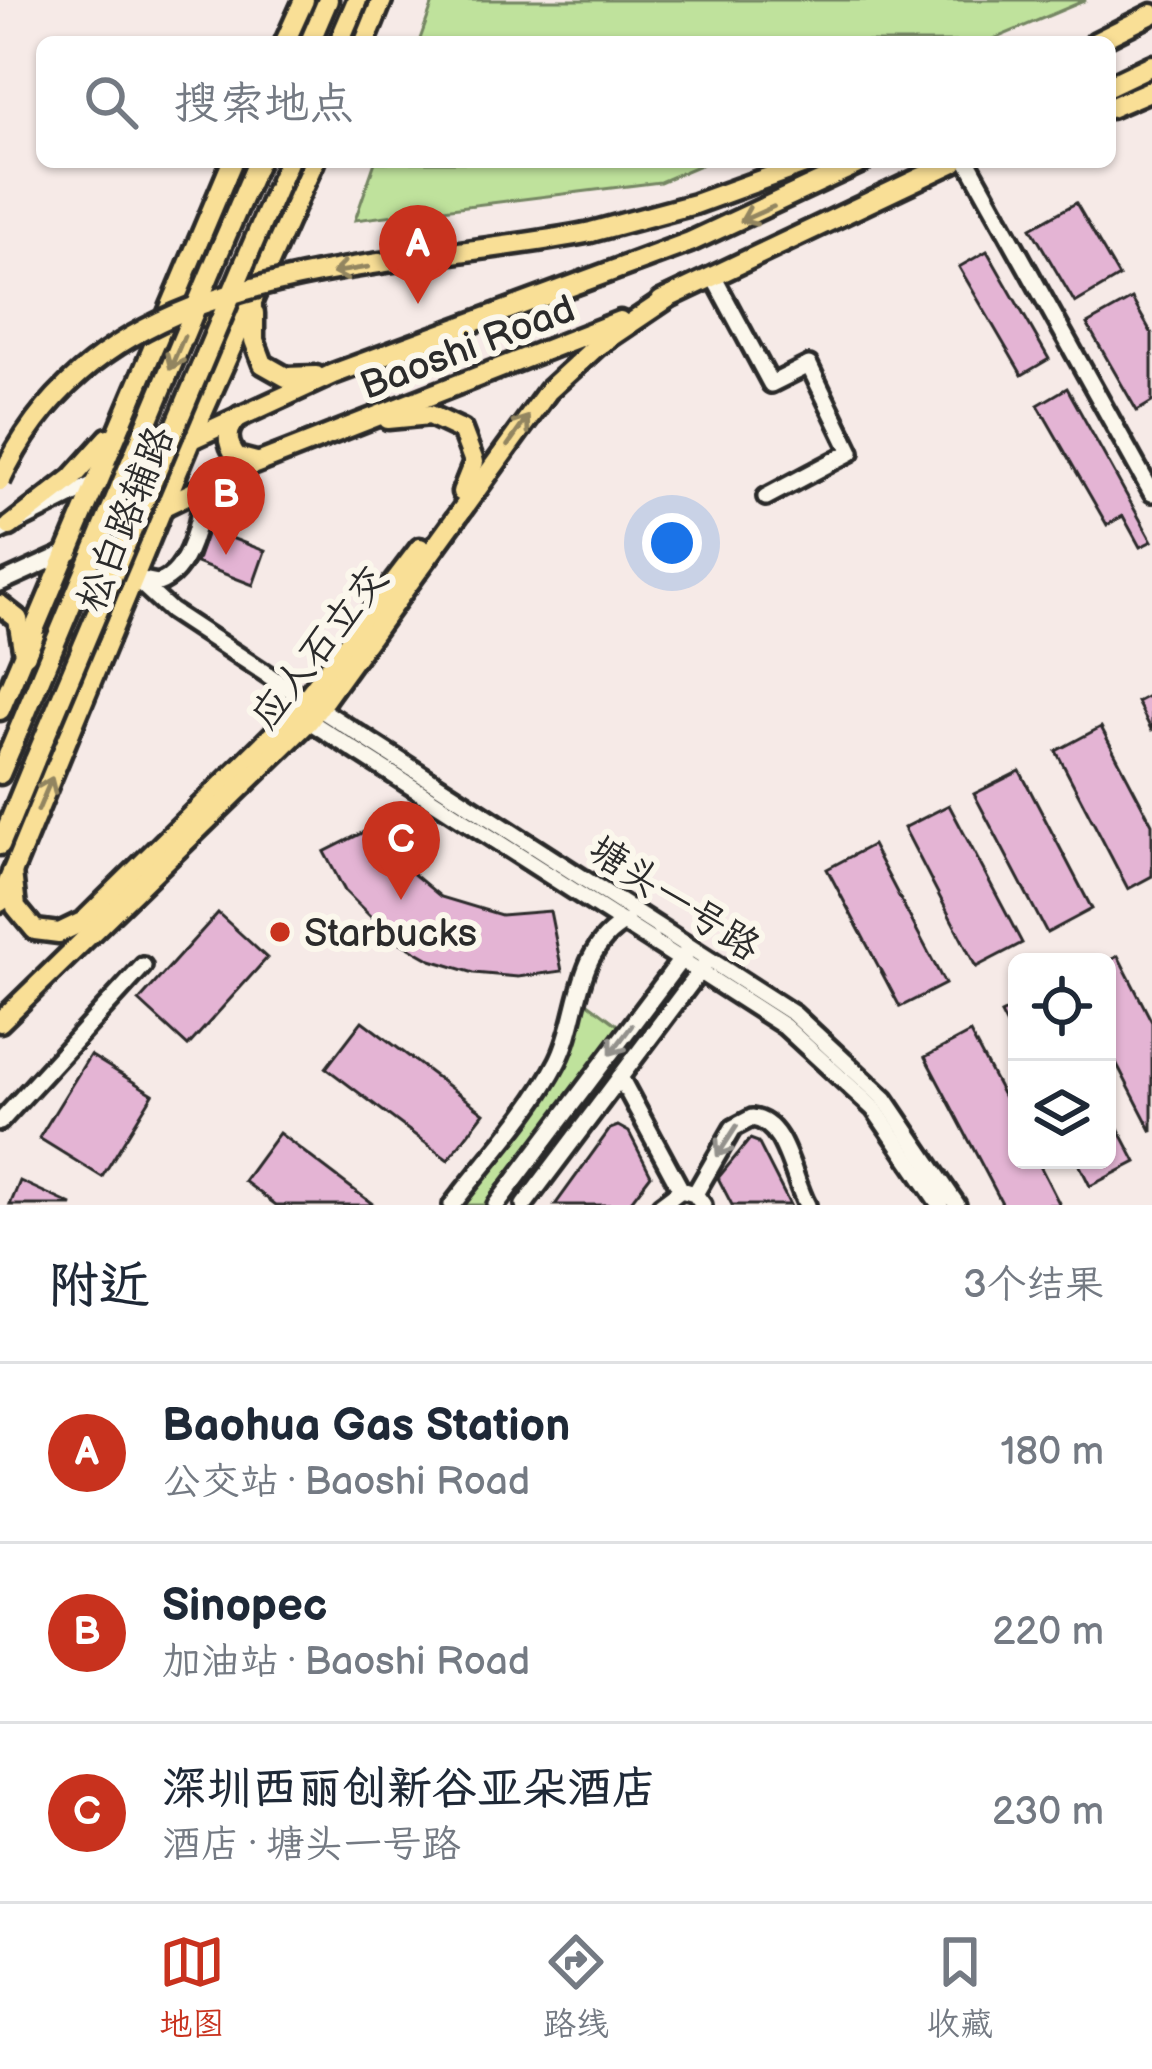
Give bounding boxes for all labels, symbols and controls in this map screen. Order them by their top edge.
search box [36,36,1116,168]
icon: search [78,69,144,135]
text: 搜索地点 [174,77,354,132]
pin: A [379,205,457,304]
one-way arrow [740,205,776,227]
one-way arrow [332,259,371,282]
street label: Baoshi Road [354,286,582,411]
one-way arrow [164,334,186,370]
one-way arrow [505,415,530,448]
street label: 松白路辅路 [68,420,185,618]
pin: B [187,456,265,555]
your location [642,513,702,573]
street label: 应人石立交 [241,556,399,739]
one-way arrow [36,776,57,813]
pin: C [362,801,440,900]
street label: 塘头一号路 [579,826,768,972]
place label: Starbucks [304,911,477,958]
marker: Starbucks [267,919,293,945]
map controls [1008,953,1116,1169]
button: locate [1008,953,1116,1061]
one-way arrow [609,1023,635,1055]
button: layers [1008,1061,1116,1169]
one-way arrow [715,1123,740,1157]
text: 附近 [48,1256,150,1317]
text: 3个结果 [963,1262,1104,1309]
text: Baohua Gas Station [162,1399,570,1454]
text: A [75,1429,99,1476]
text: 180 m [1000,1429,1104,1476]
text: 公交站 · Baoshi Road [162,1459,530,1506]
text: Sinopec [162,1579,327,1634]
text: B [73,1609,101,1656]
text: 220 m [992,1609,1104,1656]
text: 加油站 · Baoshi Road [162,1639,530,1686]
text: 深圳西丽创新谷亚朵酒店 [162,1762,657,1817]
text: C [73,1789,101,1836]
text: 230 m [992,1789,1104,1836]
text: 酒店 · 塘头一号路 [162,1822,460,1869]
tab: 地图 [159,1929,225,2045]
tab: 路线 [543,1929,609,2045]
tab: 收藏 [927,1929,993,2045]

